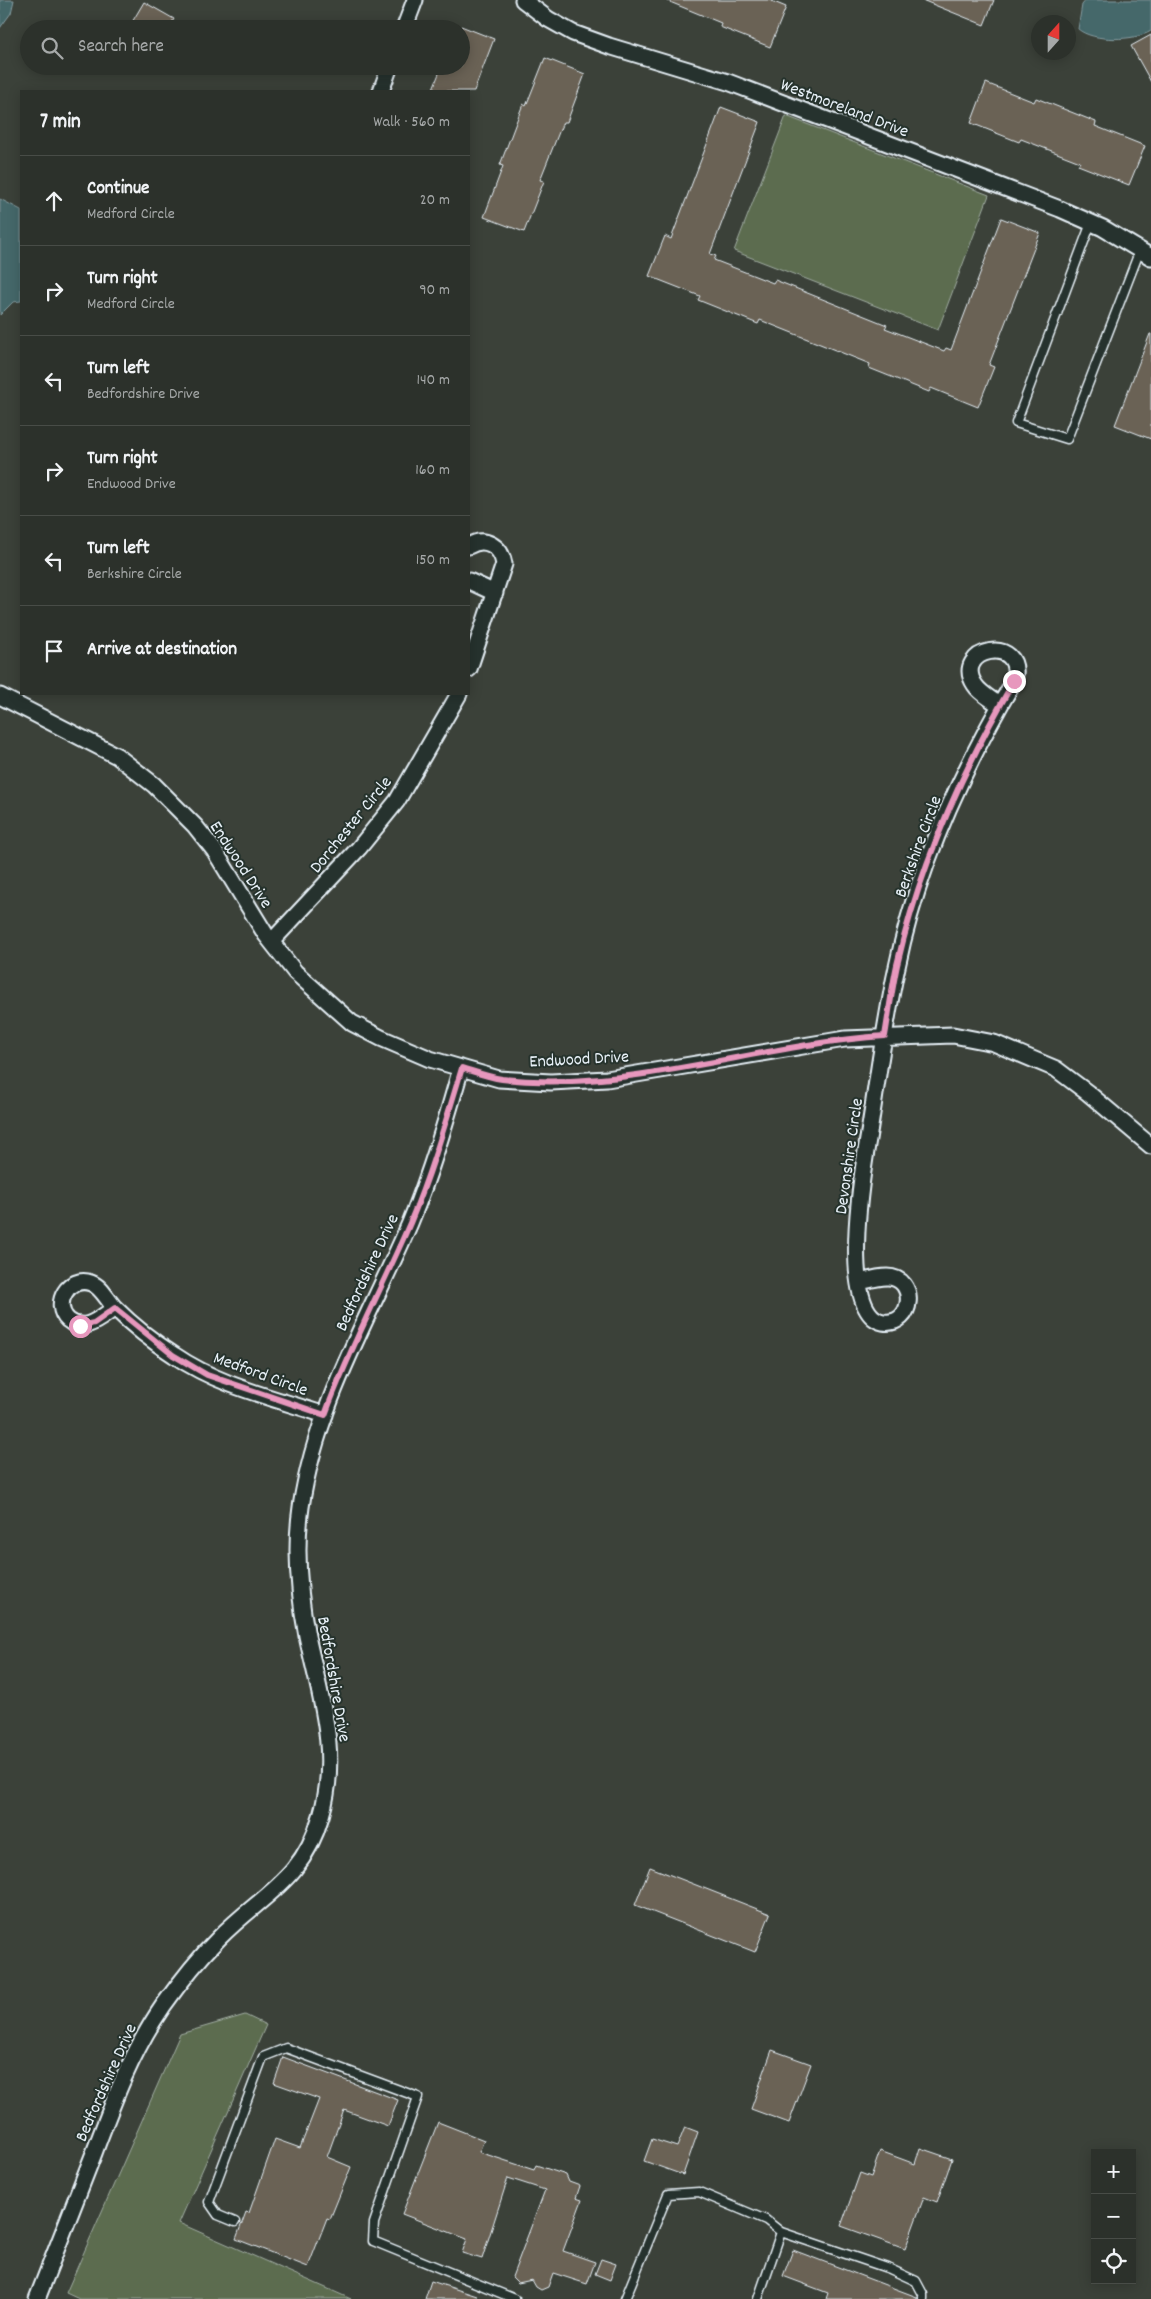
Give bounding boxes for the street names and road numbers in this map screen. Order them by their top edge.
street label: Westmoreland Drive [776,73,912,145]
street label: Dorchester Circle [305,772,399,880]
street label: Berkshire Circle [889,792,949,901]
street label: Endwood Drive [202,817,278,914]
street label: Endwood Drive [529,1045,630,1076]
street label: Devonshire Circle [830,1097,871,1216]
street label: Bedfordshire Drive [330,1210,406,1336]
street label: Medford Circle [209,1347,311,1404]
street label: Bedfordshire Drive [309,1615,356,1744]
street label: Bedfordshire Drive [70,2020,145,2146]

